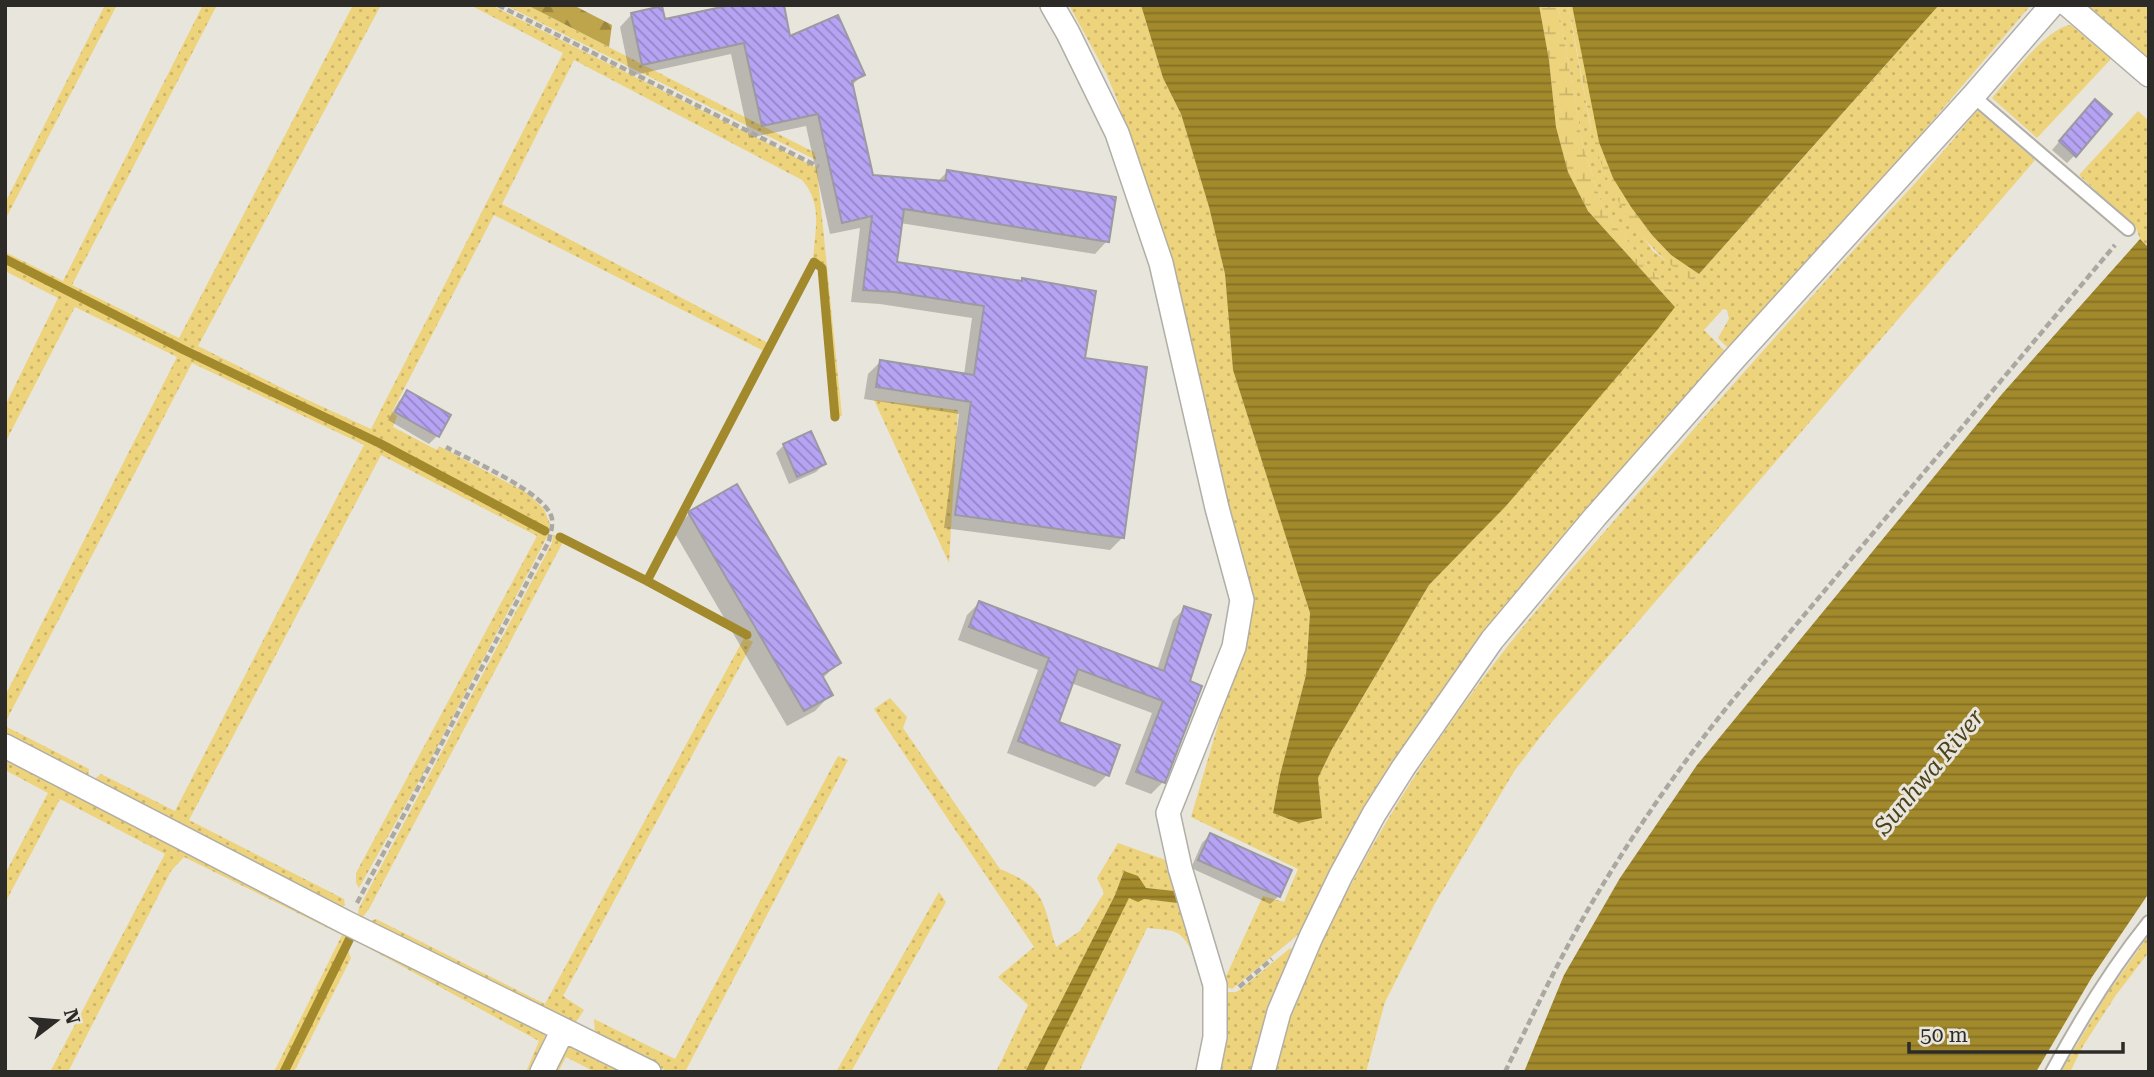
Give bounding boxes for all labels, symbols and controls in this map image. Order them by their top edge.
water label: Sunhwa River [1868,703,1990,841]
north arrow [21,986,91,1056]
text: N [59,1006,85,1027]
scale bar [1909,1010,2122,1054]
text: 50 m [1920,1023,1968,1047]

